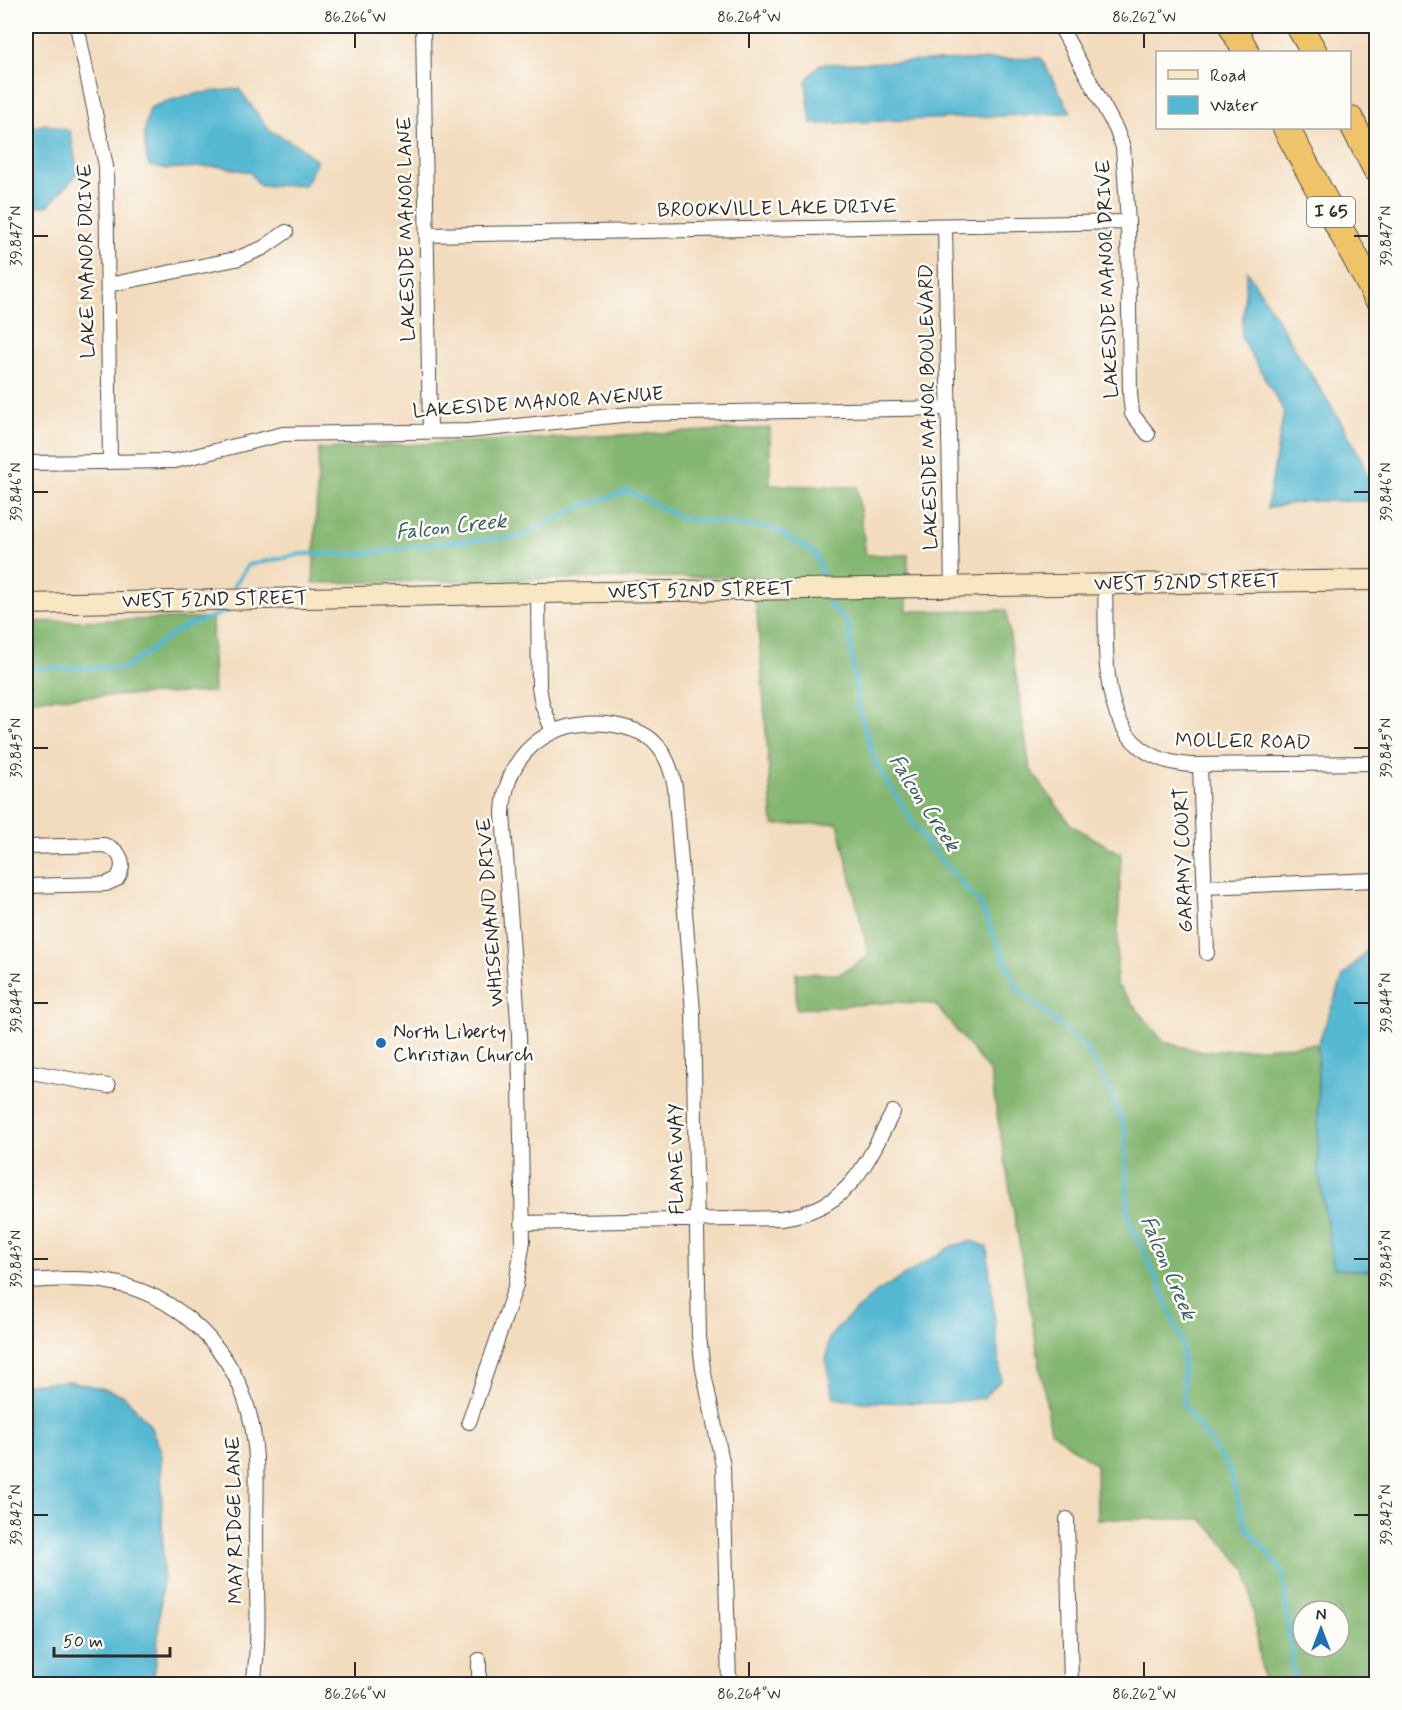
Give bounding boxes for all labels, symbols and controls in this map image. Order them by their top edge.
text: 86.266°W [324,8,386,28]
text: 86.264°W [717,8,781,28]
text: 86.262°W [1112,8,1176,28]
legend [1156,51,1351,129]
text: Road [1210,64,1246,88]
text: Water [1210,94,1259,118]
street label: LAKESIDE MANOR LANE [392,116,422,342]
street label: LAKESIDE MANOR DRIVE [1090,159,1126,399]
street label: LAKE MANOR DRIVE [72,163,102,359]
street label: BROOKVILLE LAKE DRIVE [657,193,897,225]
road number: I 65 [1307,197,1355,227]
text: 39.847°N [7,206,27,266]
text: 39.847°N [1377,206,1397,266]
street label: LAKESIDE MANOR BOULEVARD [913,264,945,550]
street label: LAKESIDE MANOR AVENUE [412,381,664,425]
text: 39.846°N [7,463,27,521]
text: 39.846°N [1377,463,1397,521]
water label: Falcon Creek [394,507,509,547]
street label: WEST 52ND STREET [1094,568,1280,598]
street label: WEST 52ND STREET [608,576,794,606]
street label: WEST 52ND STREET [122,585,308,615]
text: 39.845°N [7,718,27,778]
text: 39.845°N [1377,718,1397,778]
street label: MOLLER ROAD [1175,727,1311,757]
water label: Falcon Creek [882,749,967,858]
street label: GARAMY COURT [1168,787,1200,933]
street label: WHISENAND DRIVE [471,817,511,1007]
text: 39.844°N [7,973,27,1033]
text: 39.844°N [1377,973,1397,1033]
place label: North Liberty Christian Church [393,1019,534,1069]
marker: North Liberty Christian Church [374,1036,388,1050]
street label: FLAME WAY [663,1103,691,1215]
water label: Falcon Creek [1133,1211,1203,1326]
text: 39.843°N [7,1230,27,1288]
text: 39.843°N [1377,1230,1397,1288]
street label: MAY RIDGE LANE [220,1436,250,1604]
text: 39.842°N [7,1485,27,1545]
text: 39.842°N [1377,1485,1397,1545]
north arrow [1291,1599,1351,1659]
text: N [1316,1605,1326,1626]
scale bar [54,1620,170,1658]
text: 50 m [63,1630,103,1654]
text: 86.266°W [324,1685,386,1705]
text: 86.264°W [717,1685,781,1705]
text: 86.262°W [1112,1685,1176,1705]

